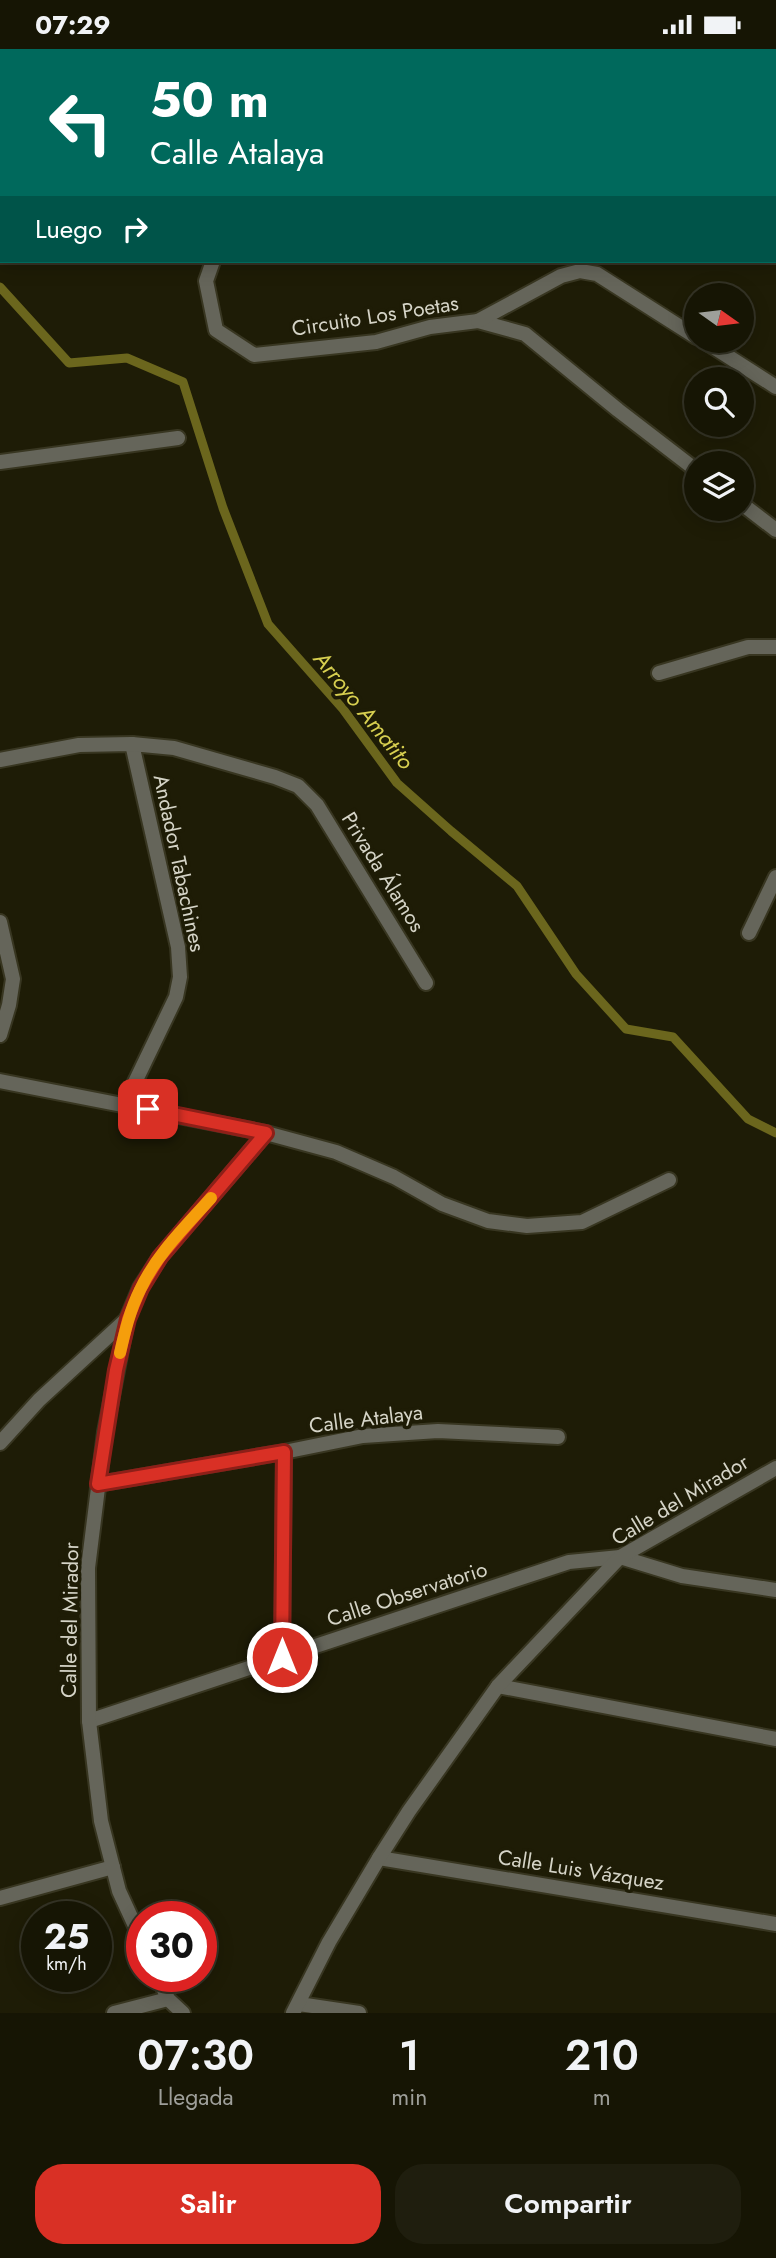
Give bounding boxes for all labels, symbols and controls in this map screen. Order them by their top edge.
text: 07:29 [35,6,111,44]
text: 50 m [150,65,269,135]
icon: left [35,77,126,168]
text: Calle Atalaya [150,130,324,176]
text: Luego [35,210,102,248]
icon: right [116,210,154,248]
north arrow [684,283,754,353]
map controls [684,283,754,521]
street label: Circuito Los Poetas [289,288,461,344]
button: search [684,367,754,437]
button: layers [684,451,754,521]
water label: Arroyo Amatito [305,643,423,777]
street label: Andador Tabachines [146,772,212,954]
street label: Privada Álamos [334,806,432,938]
pin [118,1079,178,1139]
icon: arrive [129,1090,167,1128]
street label: Calle Atalaya [307,1397,425,1441]
street label: Calle del Mirador [606,1447,755,1553]
street label: Calle del Mirador [54,1541,86,1698]
street label: Calle Observatorio [323,1554,491,1634]
position arrow [245,1620,319,1694]
street label: Calle Luis Vázquez [496,1842,667,1898]
speed limit sign: 30 [126,1901,217,1992]
text: 25 [44,1912,89,1962]
text: km/h [46,1951,87,1977]
text: 07:30 [137,2025,254,2086]
text: 1 [399,2025,420,2086]
text: 210 [565,2025,639,2086]
text: Llegada [158,2080,234,2114]
text: min [391,2080,427,2114]
text: m [593,2080,611,2114]
button: Salir [35,2164,381,2244]
button: Compartir [395,2164,741,2244]

